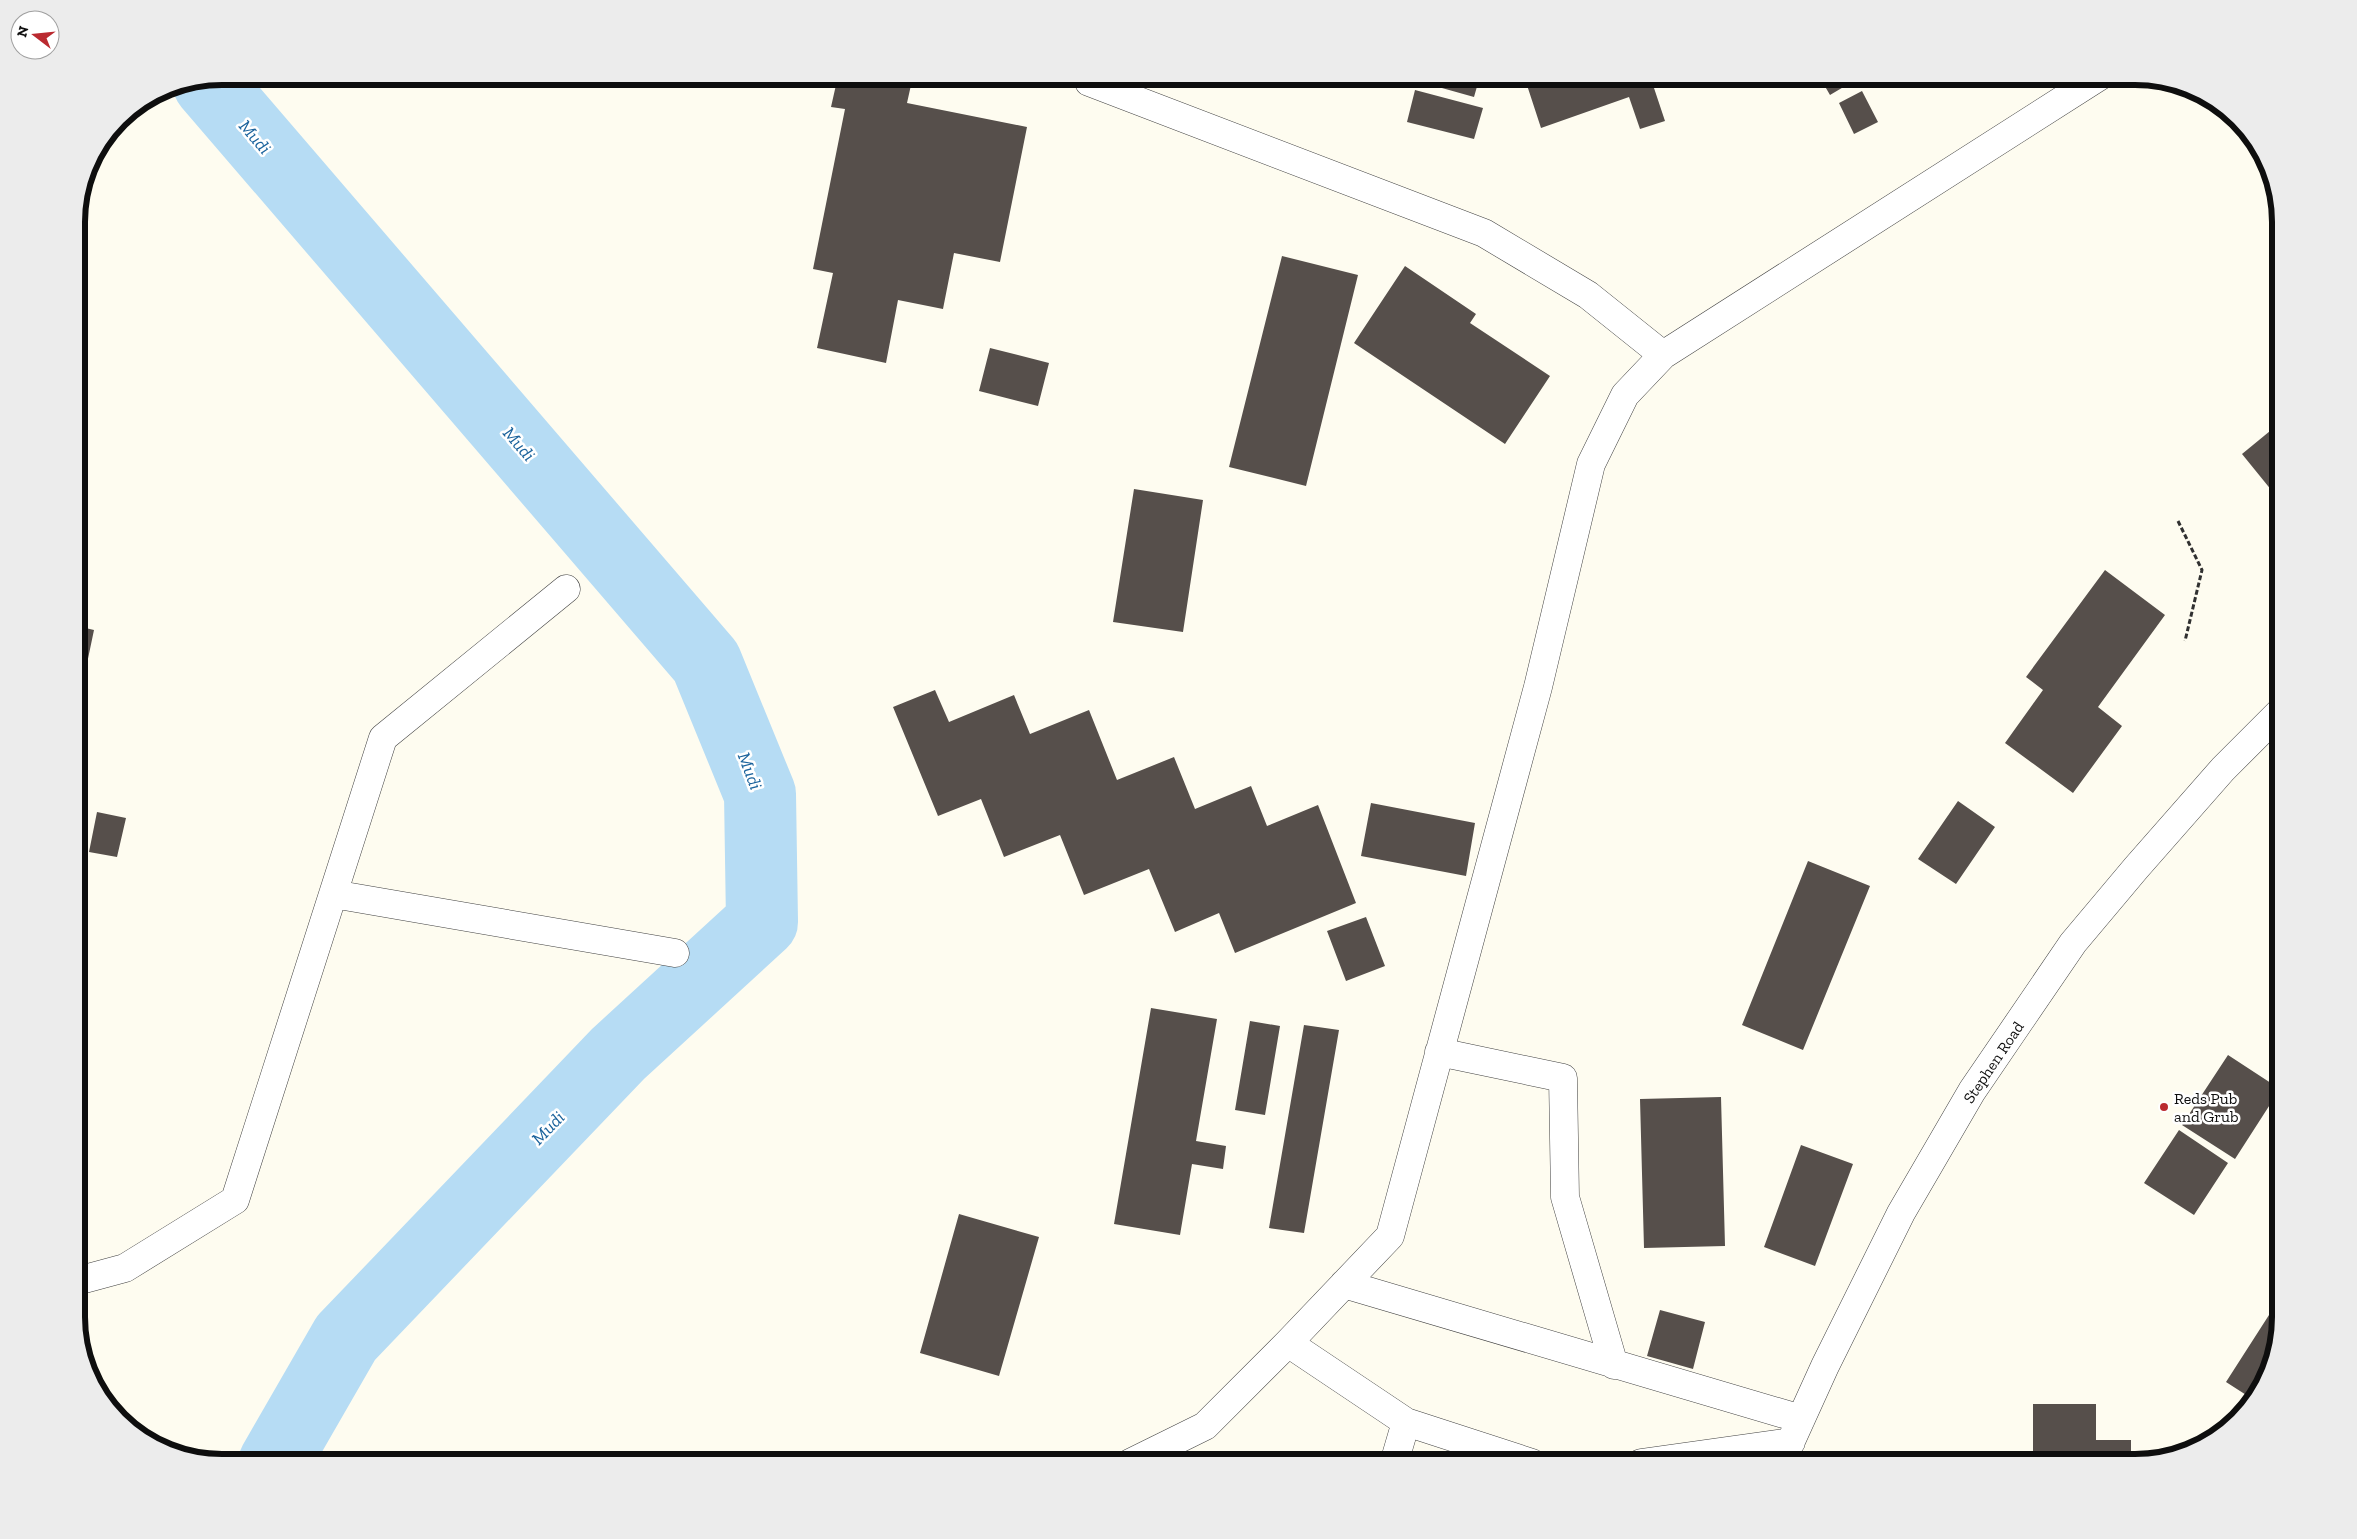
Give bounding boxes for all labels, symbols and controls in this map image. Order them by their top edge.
north arrow [10,10,60,60]
text: N [13,24,33,39]
water label: Mudi [234,115,276,159]
water label: Mudi [498,422,540,466]
water label: Mudi [733,749,767,793]
street label: Stephen Road [1959,1018,2028,1107]
place label: Reds Pub and Grub [2174,1089,2239,1126]
marker: Reds Pub and Grub [2158,1101,2170,1113]
water label: Mudi [527,1107,569,1149]

